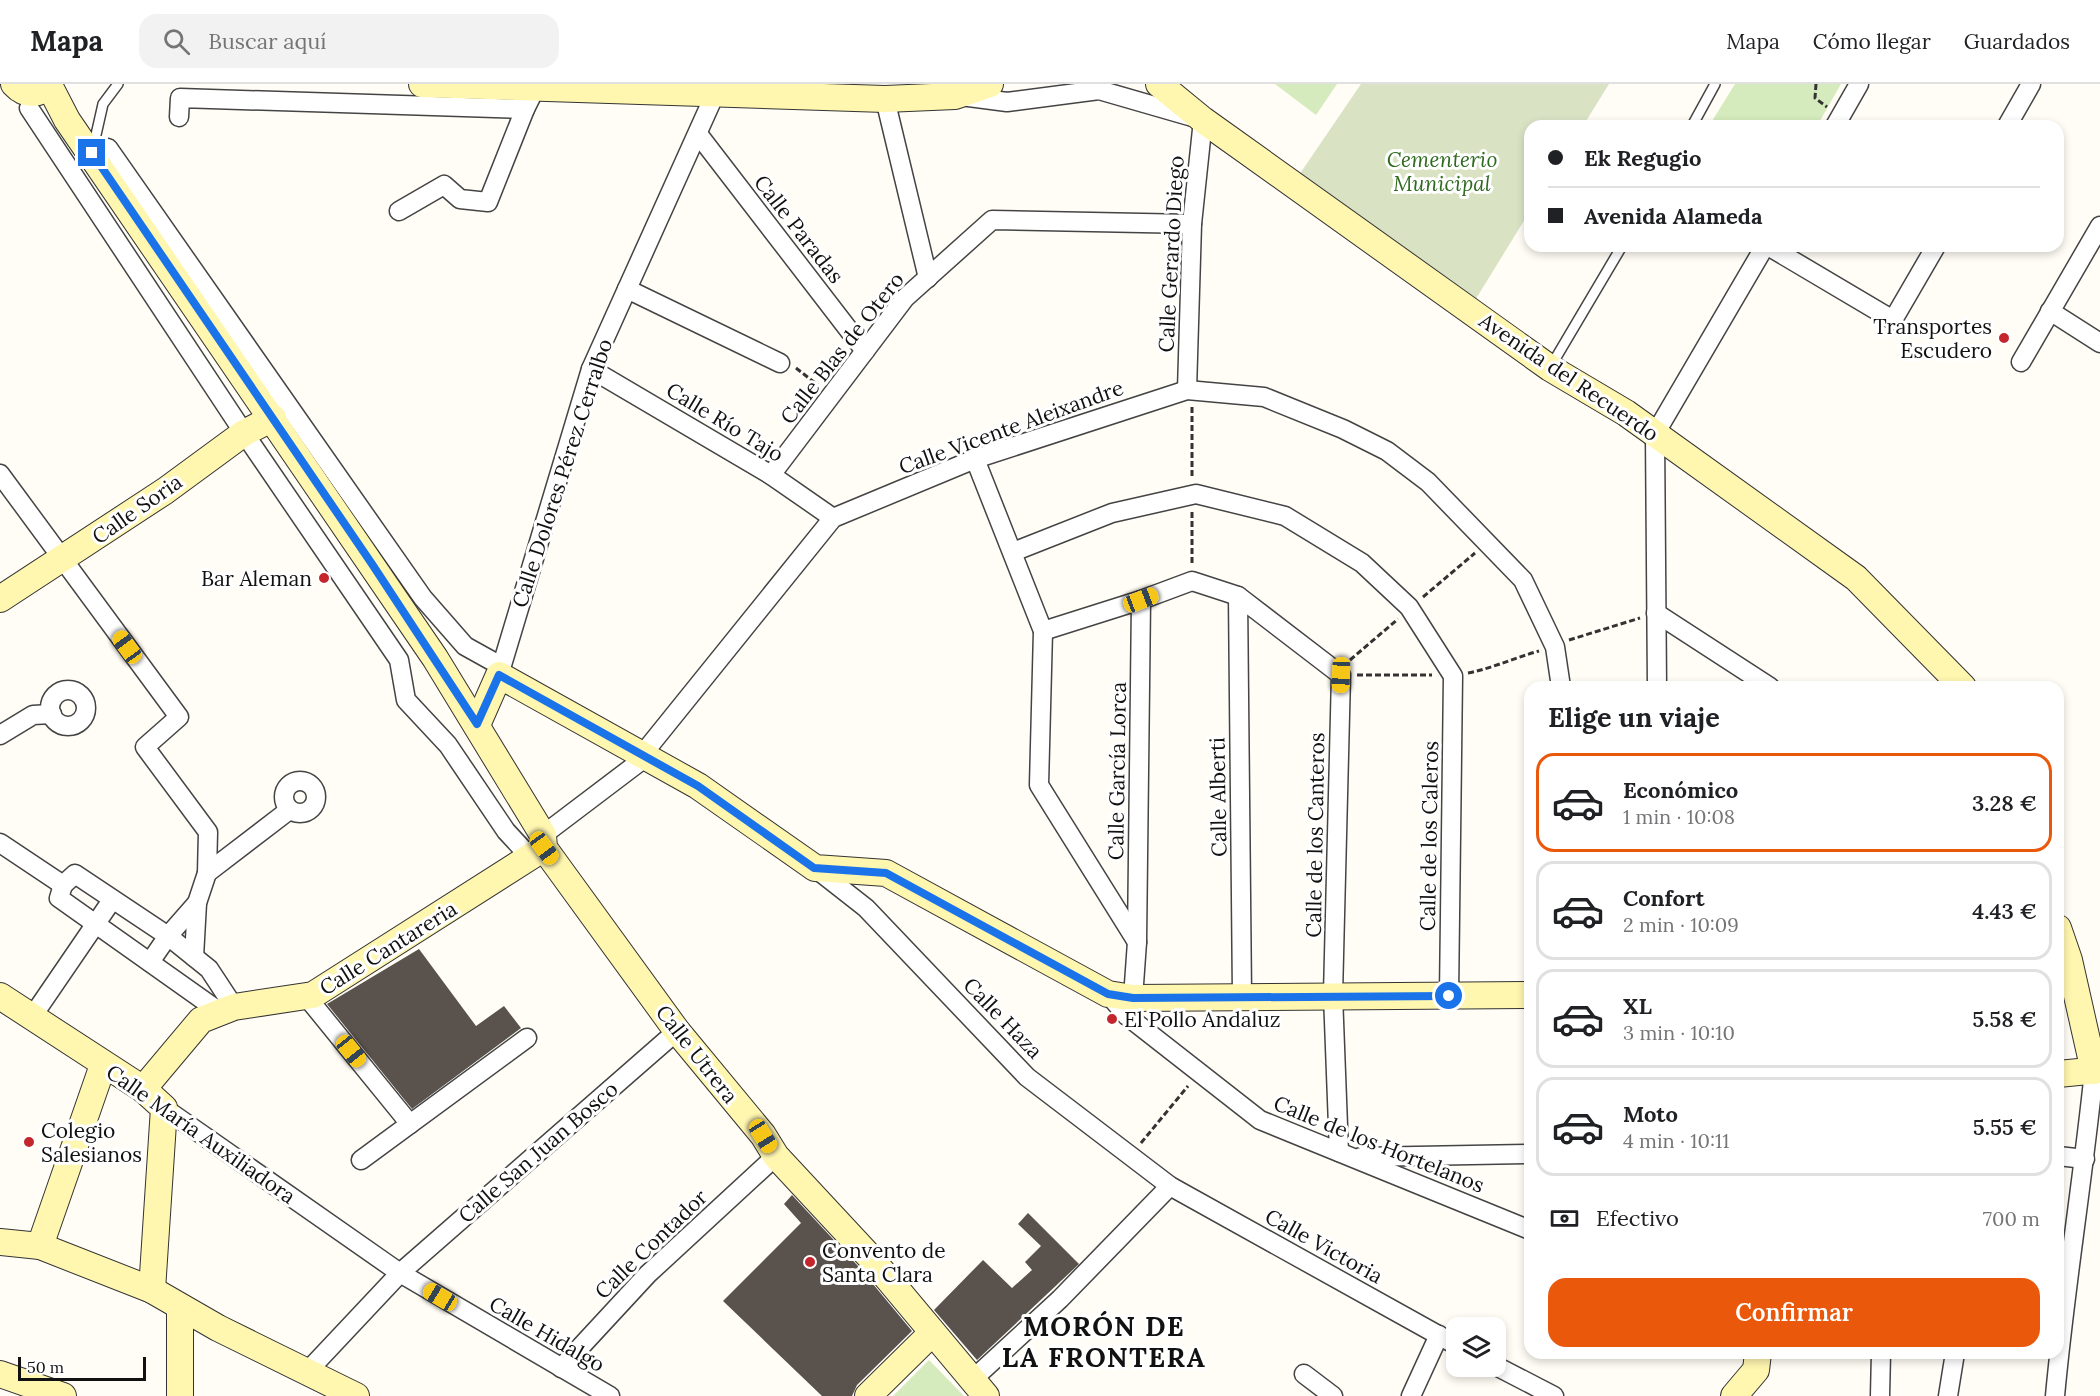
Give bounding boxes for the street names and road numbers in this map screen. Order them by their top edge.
street label: Calle Gerardo Diego [1152,155,1190,353]
street label: Calle Paradas [748,169,850,289]
street label: Calle Blas de Otero [774,267,910,429]
street label: Avenida del Recuerdo [1473,306,1664,447]
street label: Calle Dolores Pérez Cerralbo [506,335,618,611]
street label: Calle Vicente Aleixandre [895,374,1127,480]
street label: Calle Río Tajo [661,376,789,468]
street label: Calle Soria [87,468,187,550]
street label: Calle García Lorca [1102,681,1132,860]
street label: Calle de los Canteros [1300,732,1330,938]
street label: Calle Alberti [1203,737,1233,857]
street label: Calle de los Caleros [1414,741,1444,931]
street label: Calle Cantareria [314,895,462,1001]
street label: Calle Haza [958,972,1048,1064]
street label: Calle Utrera [650,999,744,1109]
street label: Calle María Auxiliadora [101,1058,301,1210]
street label: Calle San Juan Bosco [453,1075,623,1229]
street label: Calle de los Hortelanos [1270,1089,1488,1199]
street label: Calle Contador [589,1183,713,1305]
street label: Calle Victoria [1260,1203,1388,1290]
street label: Calle Hidalgo [484,1290,610,1378]

